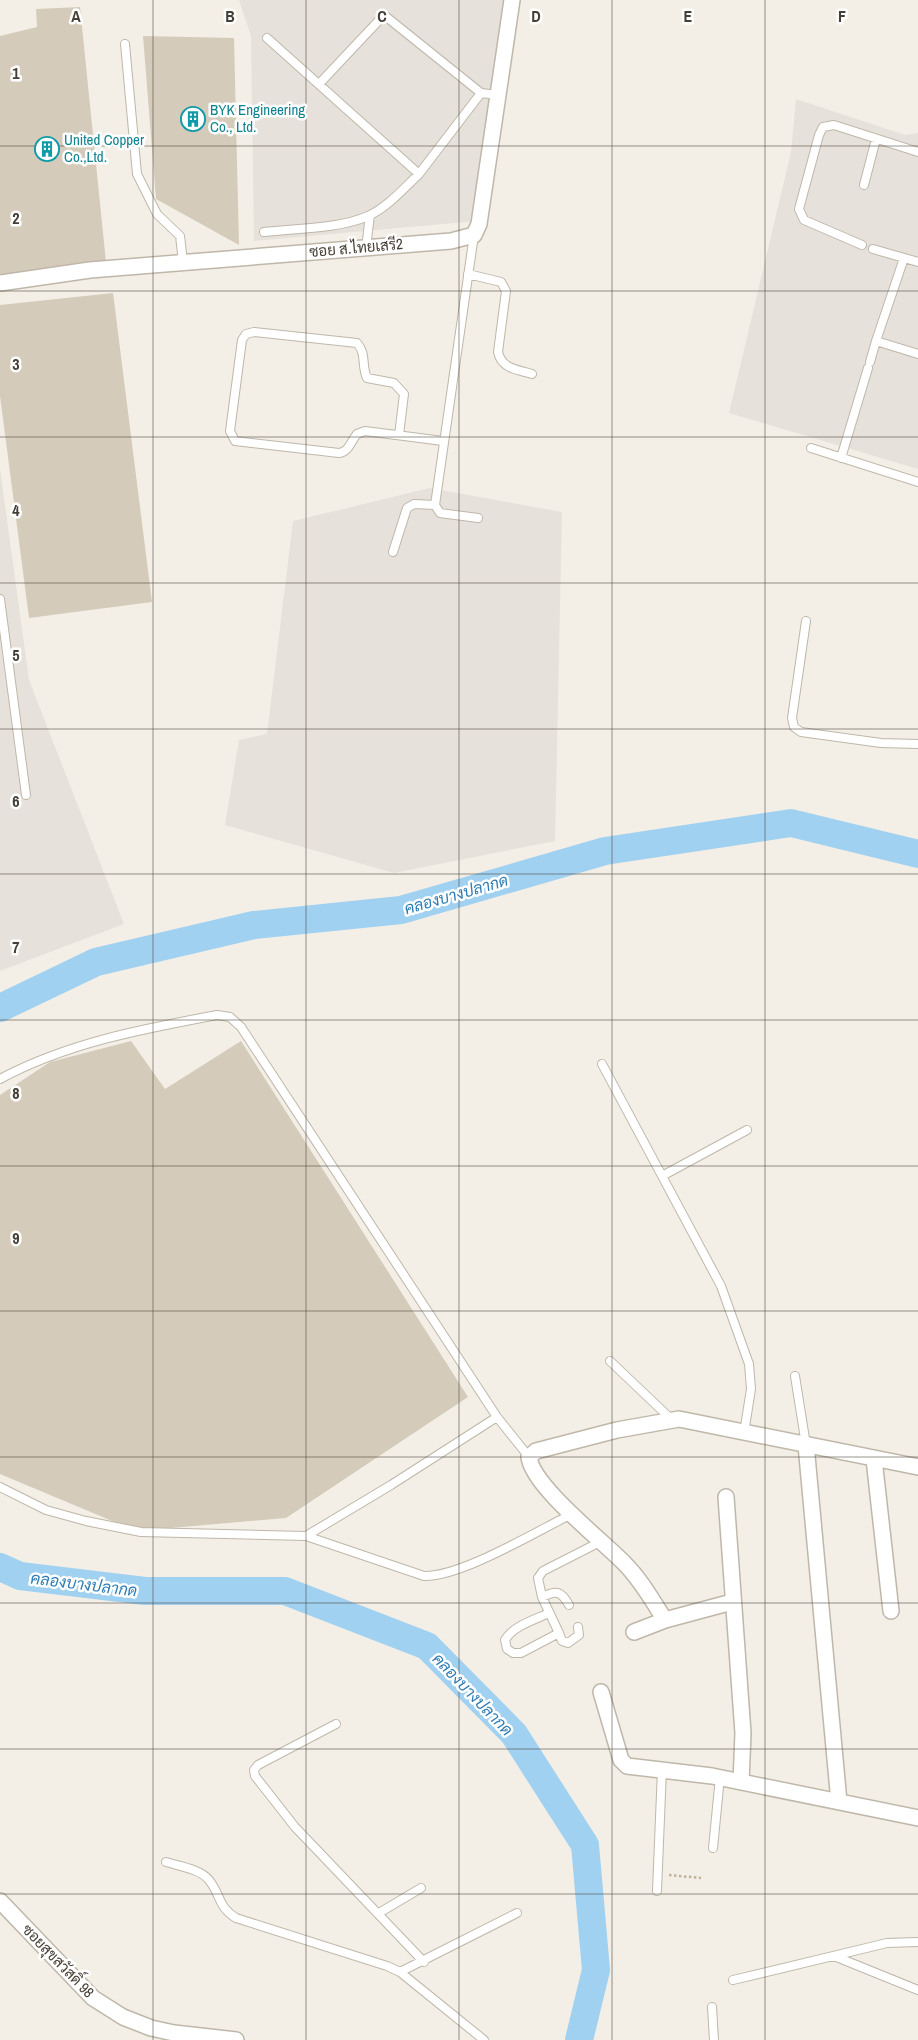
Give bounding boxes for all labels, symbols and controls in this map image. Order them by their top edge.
text: A [71,5,81,27]
text: B [225,5,235,27]
text: C [377,5,387,27]
text: D [531,5,541,27]
text: E [684,5,693,27]
text: F [838,5,846,27]
text: 1 [12,62,20,84]
place label: BYK Engineering Co., Ltd. [210,99,305,137]
building icon: BYK Engineering Co., Ltd. [180,106,206,132]
place label: United Copper Co.,Ltd. [64,129,144,167]
building icon: United Copper Co.,Ltd. [34,136,60,162]
text: 2 [12,207,20,229]
street label: ซอย ส.ไทยเสรี2 [308,233,404,262]
text: 3 [12,353,20,375]
text: 4 [12,499,20,521]
text: 5 [12,644,20,666]
text: 6 [12,790,20,812]
water label: คลองบางปลากด [401,869,511,919]
text: 7 [12,936,20,958]
text: 8 [12,1082,20,1104]
text: 9 [12,1227,20,1249]
water label: คลองบางปลากด [29,1567,139,1601]
water label: คลองบางปลากด [428,1648,518,1740]
street label: ซอยสุขสวัสดิ์ 98 [17,1916,102,2003]

